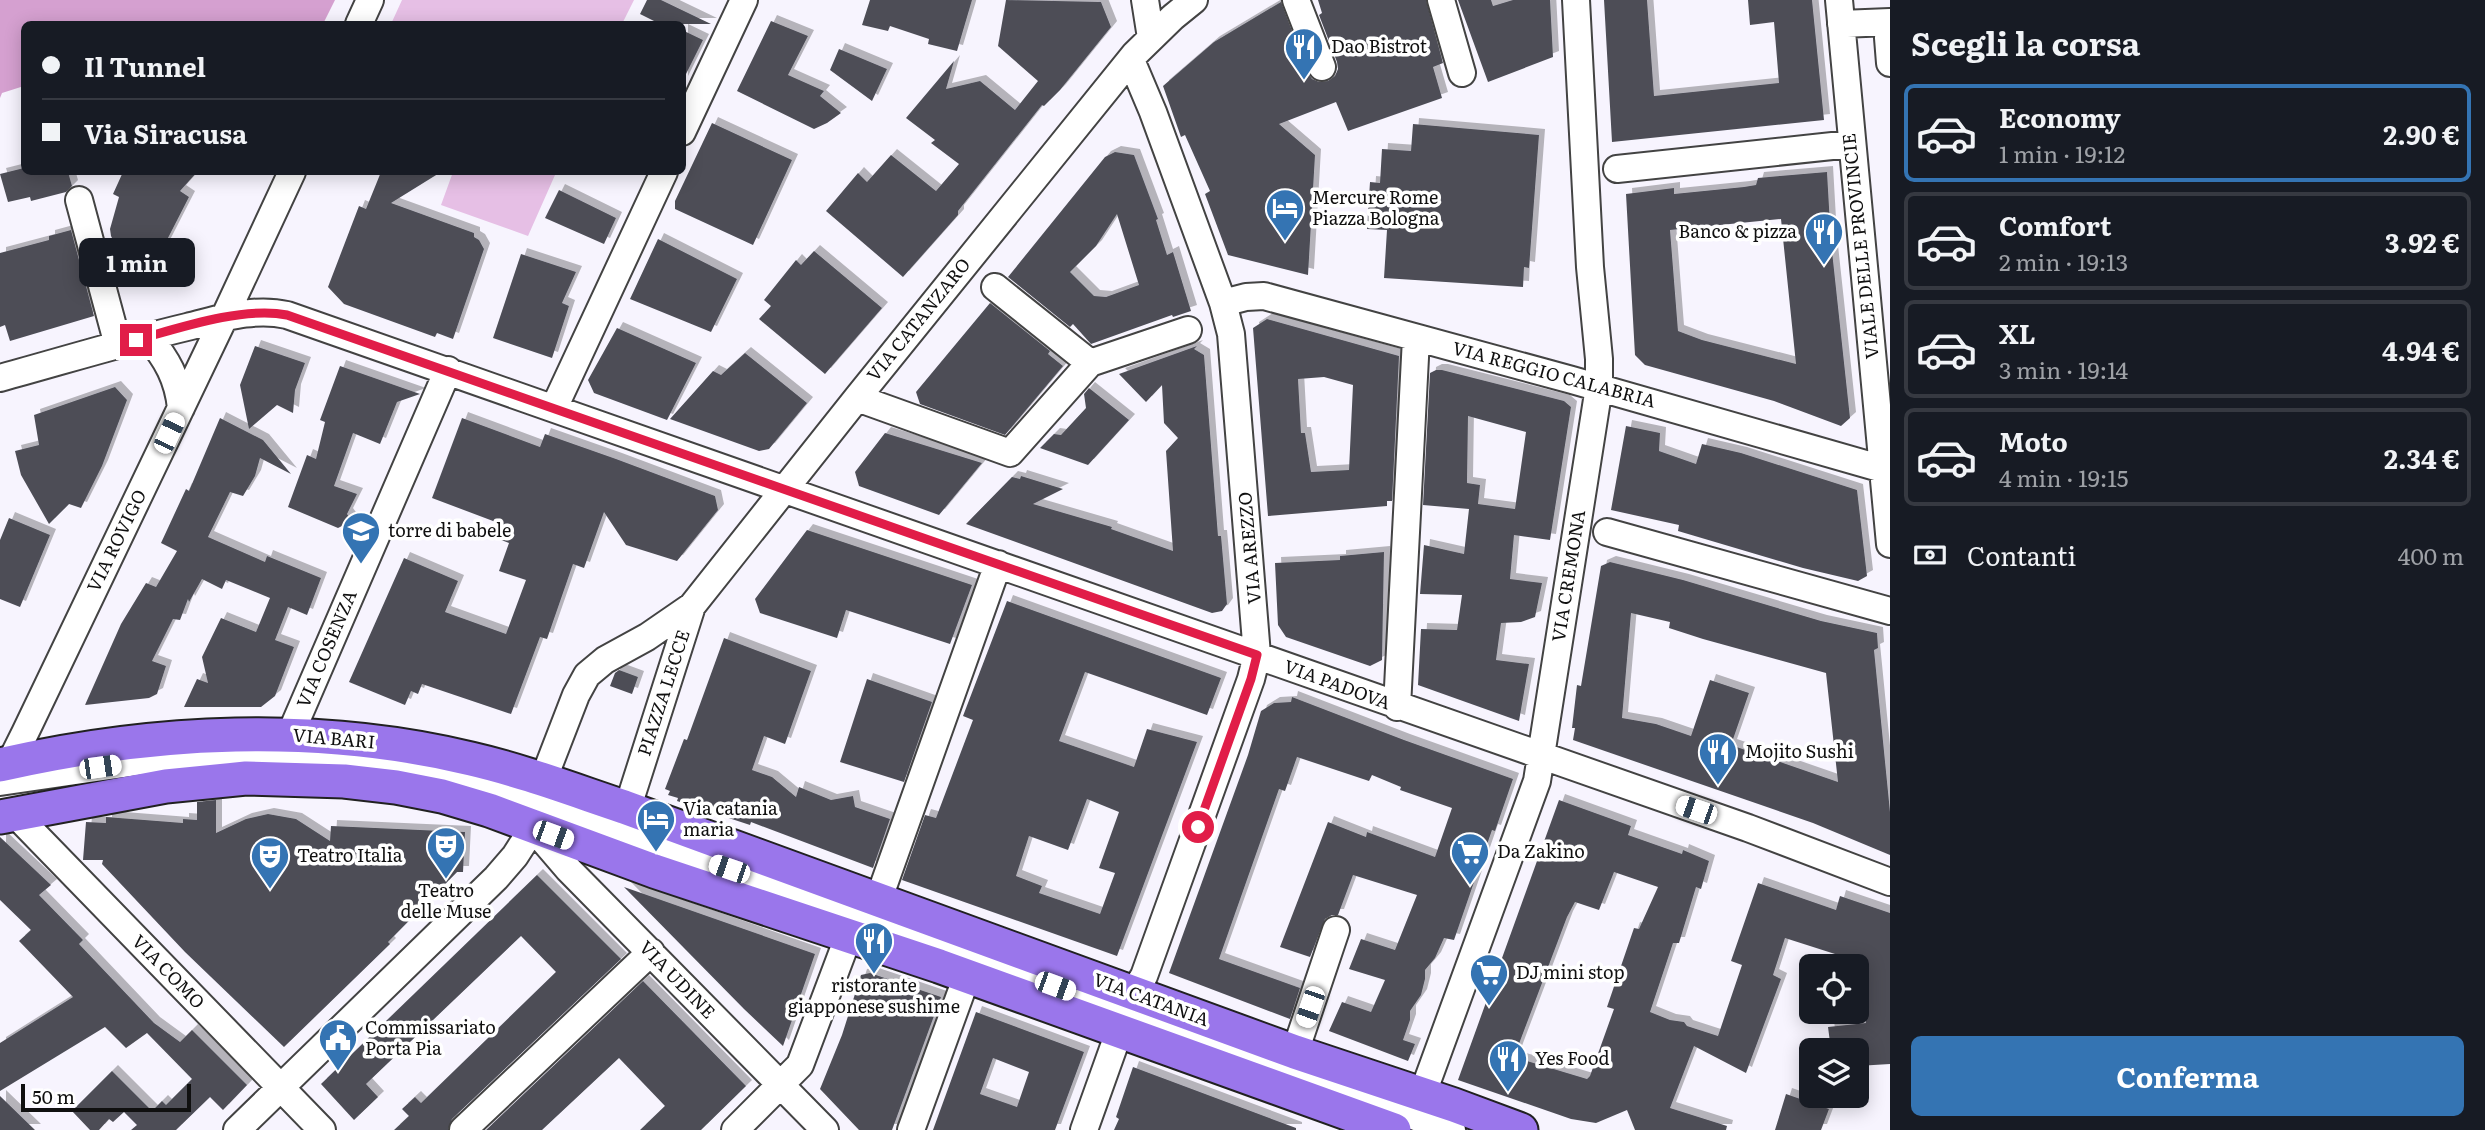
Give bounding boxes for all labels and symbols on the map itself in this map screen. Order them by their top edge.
restaurant icon: Dao Bistrot [1283,26,1325,81]
place label: Dao Bistrot [1331,32,1428,59]
street label: VIALE DELLE PROVINCIE [1834,132,1885,360]
place label: Mercure Rome Piazza Bologna [1312,183,1440,231]
hotel icon: Mercure Rome Piazza Bologna [1264,187,1306,242]
restaurant icon: Banco & pizza [1803,211,1845,266]
place label: Banco & pizza [1678,217,1797,244]
callout: 1 min [78,238,194,288]
street label: VIA CATANZARO [860,252,976,387]
route end [120,324,152,356]
street label: VIA REGGIO CALABRIA [1450,333,1659,414]
car [151,410,188,456]
street label: VIA ROVIGO [79,485,152,596]
street label: VIA AREZZO [1230,491,1267,605]
street label: VIA CREMONA [1544,508,1591,644]
school or university icon: torre di babele [340,510,382,565]
place label: torre di babele [388,516,511,543]
street label: VIA COSENZA [289,585,363,712]
street label: PIAZZA LECCE [629,626,696,759]
street label: VIA PADOVA [1280,652,1395,715]
street label: VIA BARI [292,720,377,755]
restaurant icon: Mojito Sushi [1697,731,1739,786]
place label: Mojito Sushi [1745,737,1854,764]
car [78,754,123,780]
car [1673,793,1720,827]
place label: Via catania maria [683,794,778,842]
hotel icon: Via catania maria [635,798,677,853]
route start [1182,811,1214,843]
car [530,818,577,852]
theatre icon: Teatro delle Muse [425,825,467,880]
supermarket icon: Da Zakino [1449,831,1491,886]
theatre icon: Teatro Italia [249,835,291,890]
place label: Da Zakino [1497,837,1585,864]
place label: Teatro Italia [297,841,403,868]
car [706,852,753,886]
place label: Teatro delle Muse [401,876,491,924]
restaurant icon: ristorante giapponese sushime [853,920,895,975]
street label: VIA COMO [127,928,212,1014]
street label: VIA UDINE [634,934,722,1024]
supermarket icon: DJ mini stop [1468,952,1510,1007]
place label: DJ mini stop [1516,958,1625,985]
street label: VIA CATANIA [1090,965,1213,1032]
car [1032,969,1079,1003]
place label: ristorante giapponese sushime [788,971,960,1019]
car [1294,984,1327,1030]
place label: Commissariato Porta Pia [365,1013,496,1061]
public building icon: Commissariato Porta Pia [317,1017,359,1072]
restaurant icon: Yes Food [1487,1038,1529,1093]
place label: Yes Food [1535,1044,1609,1071]
scale bar [21,1081,191,1113]

